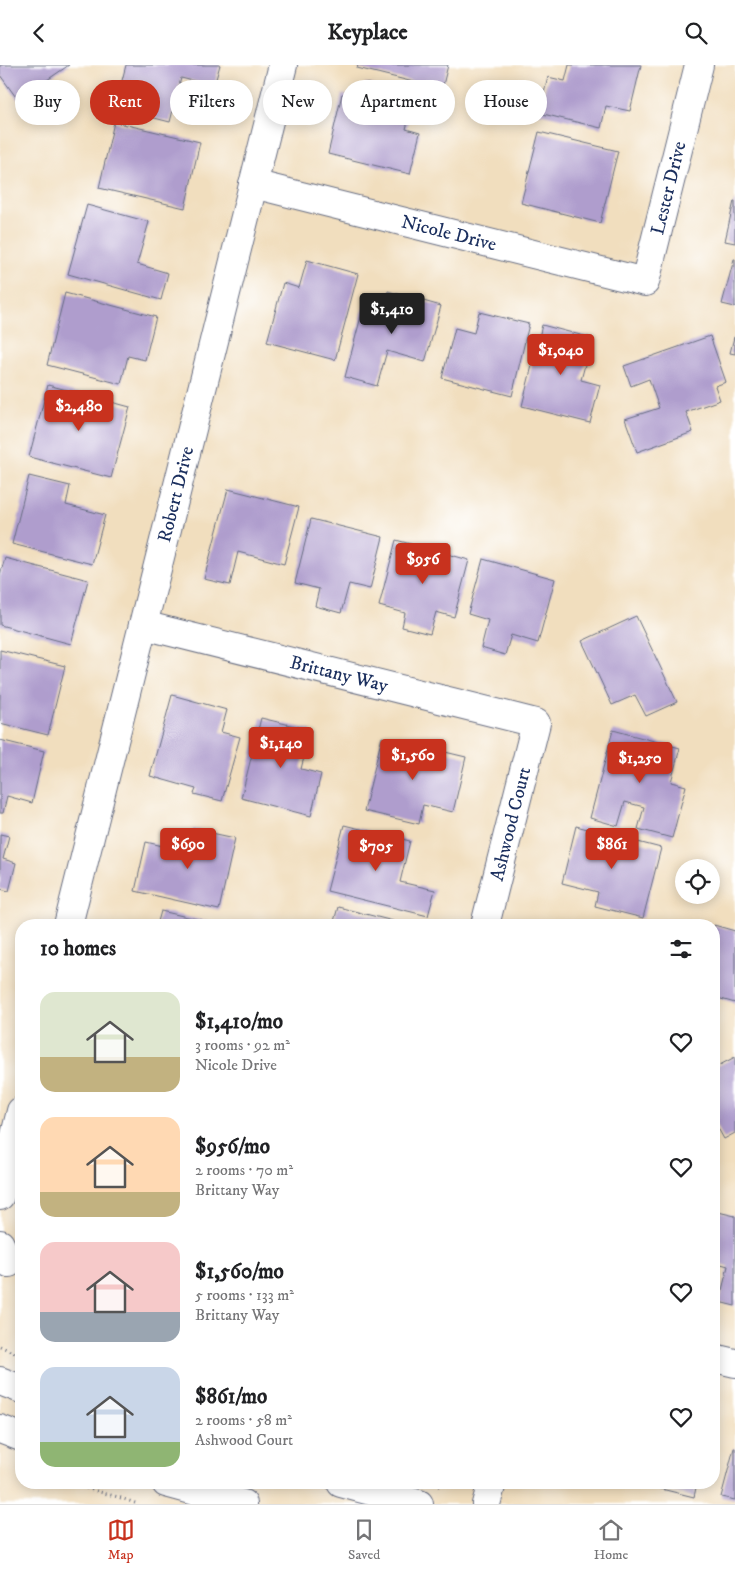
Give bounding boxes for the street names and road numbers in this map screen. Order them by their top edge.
street label: Lester Drive [646,139,691,237]
street label: Nicole Drive [399,210,499,256]
street label: Robert Drive [153,444,199,545]
street label: Brittany Way [288,651,391,697]
street label: Ashwood Court [486,765,536,883]

